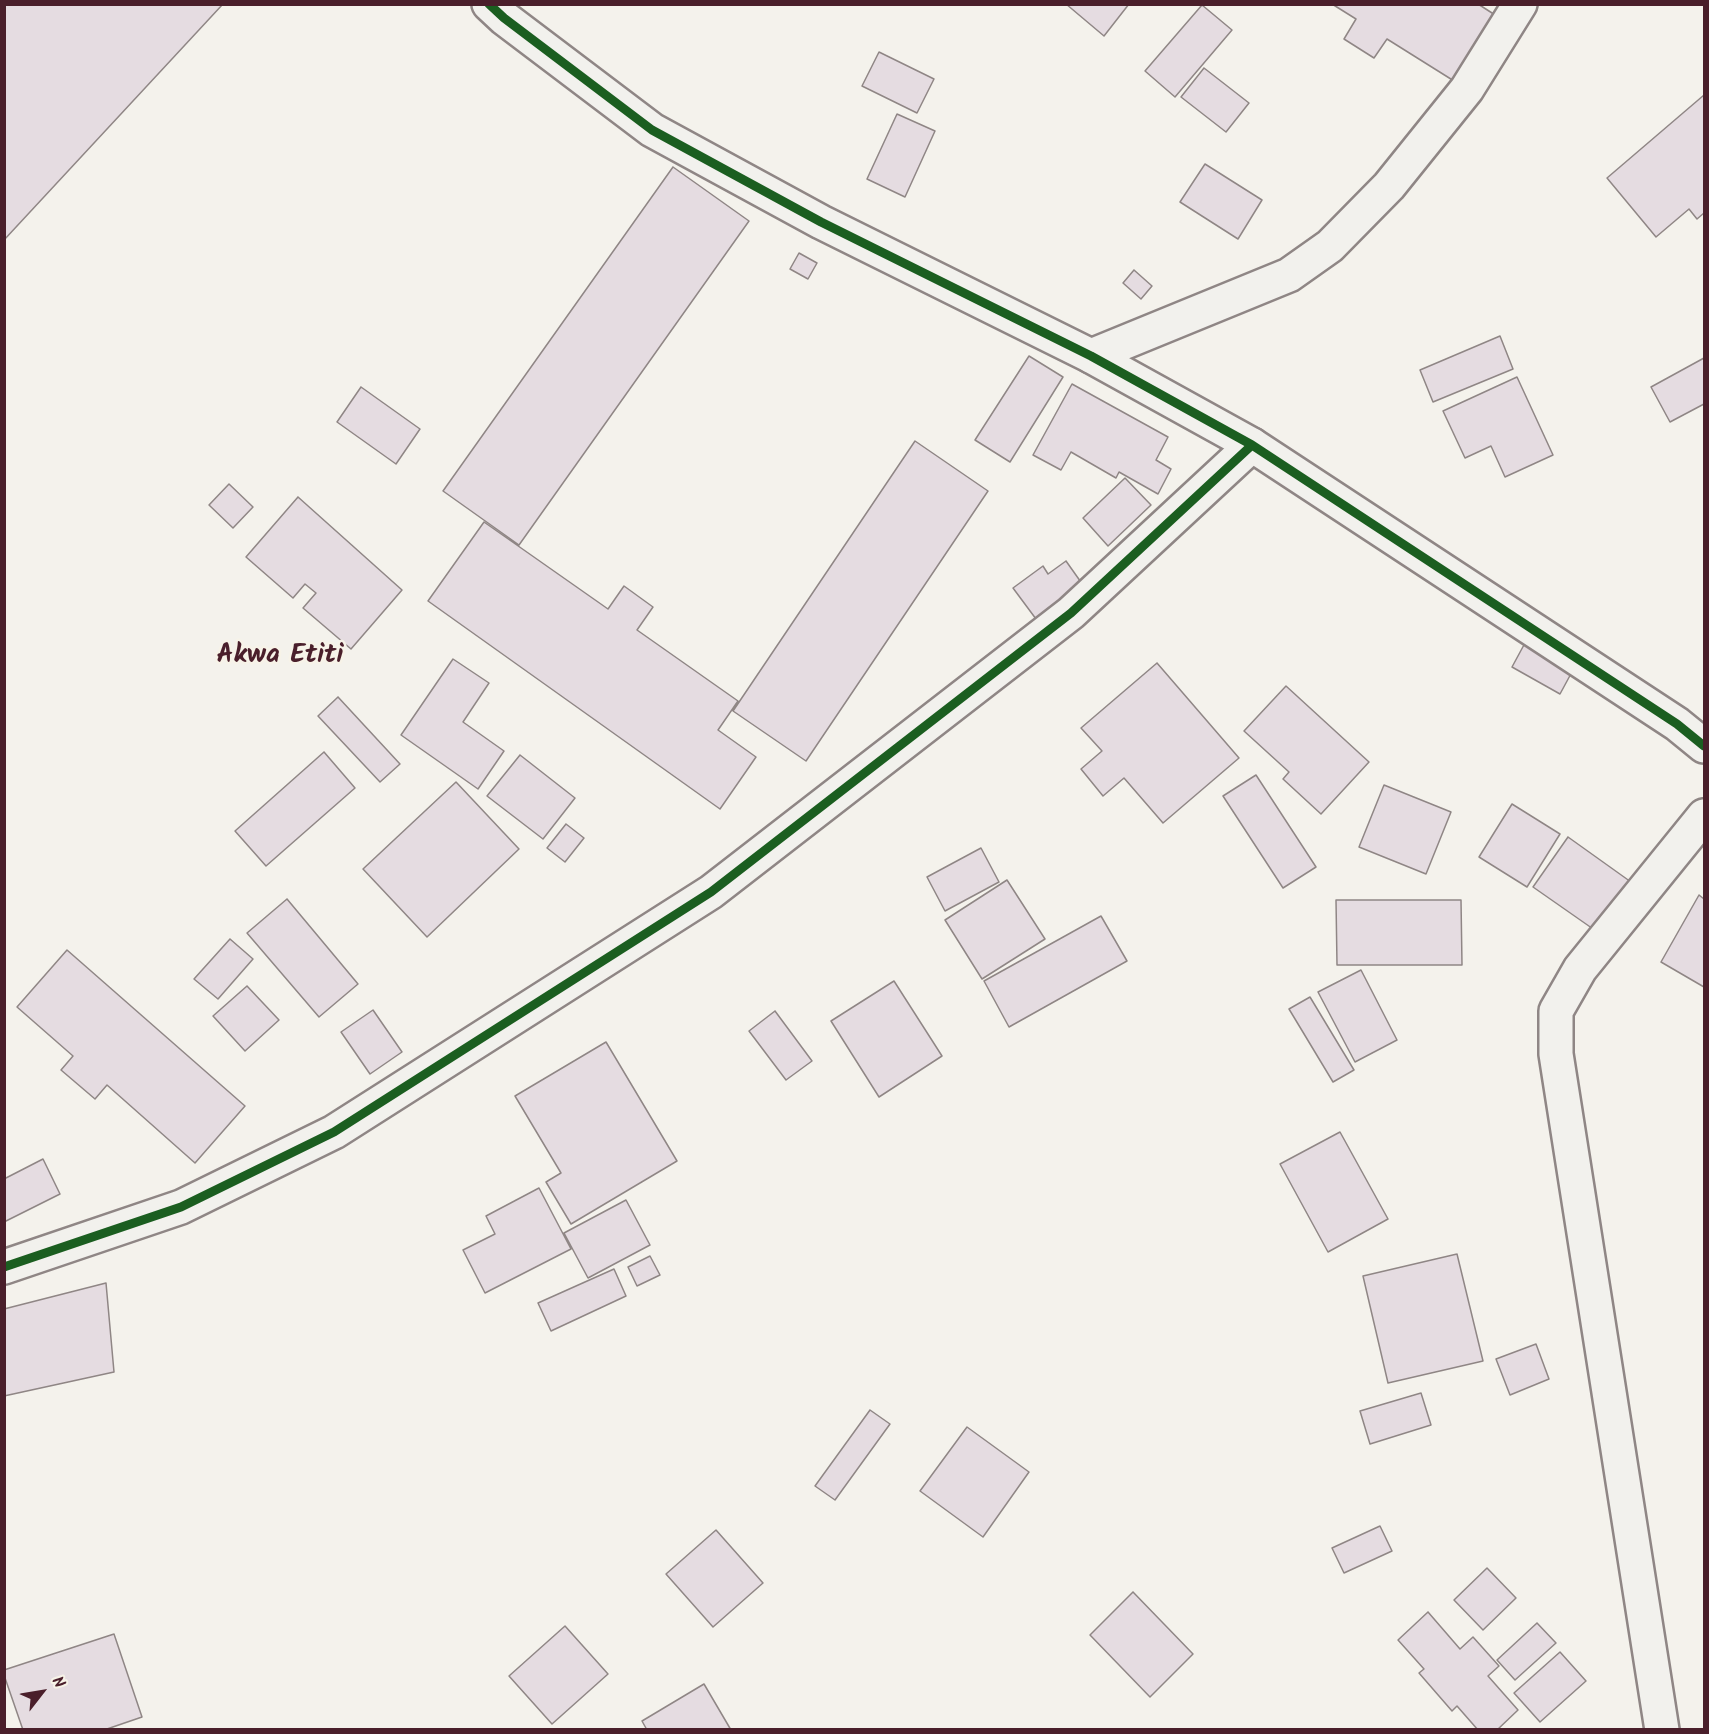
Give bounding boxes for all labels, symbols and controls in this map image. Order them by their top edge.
district label: Akwa Etiti [217,641,343,673]
north arrow [12,1662,72,1722]
text: N [45,1672,71,1693]

